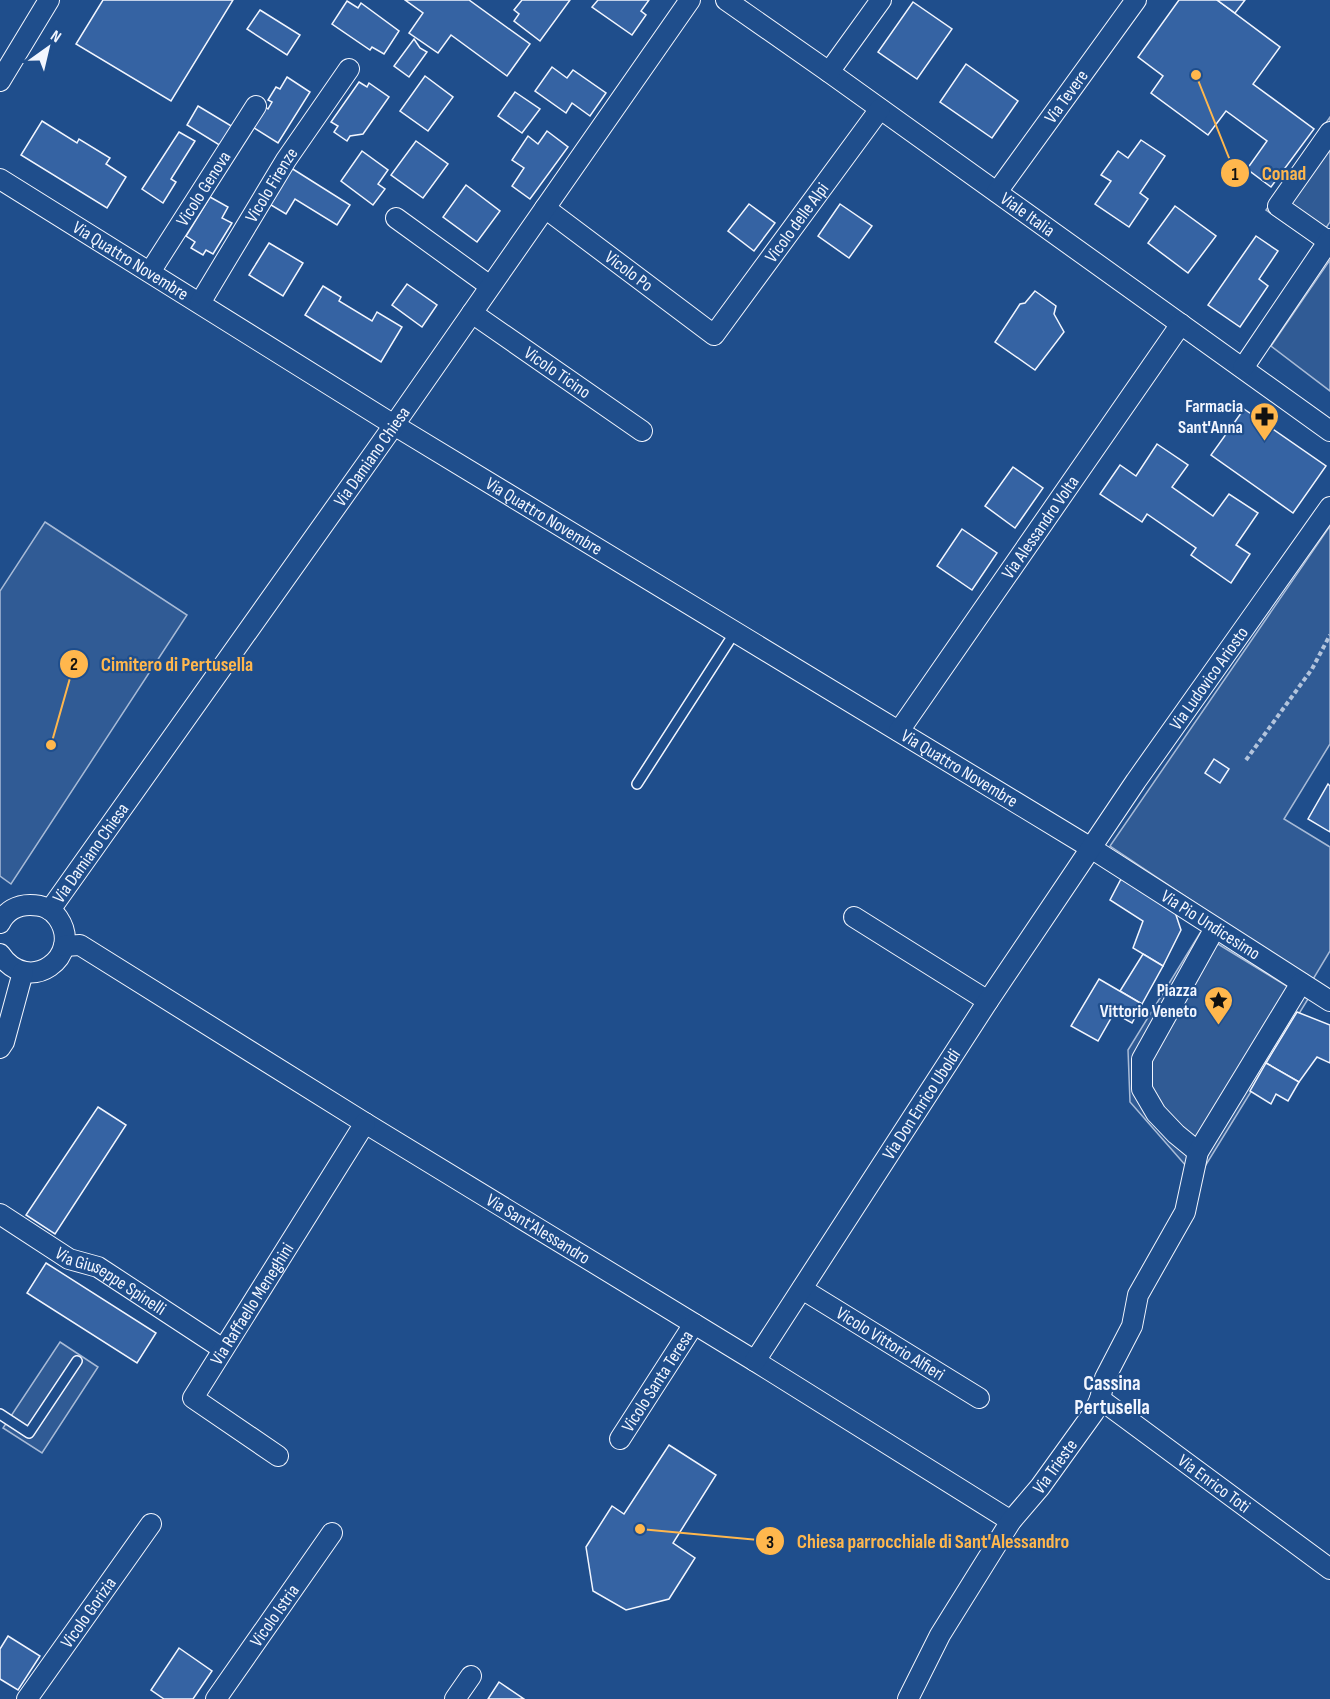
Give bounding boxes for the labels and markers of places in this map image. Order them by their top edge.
callout: Conad [1220,154,1319,192]
place label: Farmacia Sant'Anna [1178,396,1243,438]
pharmacy icon: Farmacia Sant'Anna [1248,400,1280,442]
callout: Cimitero di Pertusella [59,645,265,683]
place label: Piazza Vittorio Veneto [1100,980,1197,1022]
place icon: Piazza Vittorio Veneto [1202,984,1234,1026]
callout: Chiesa parrocchiale di Sant'Alessandro [755,1522,1082,1560]

